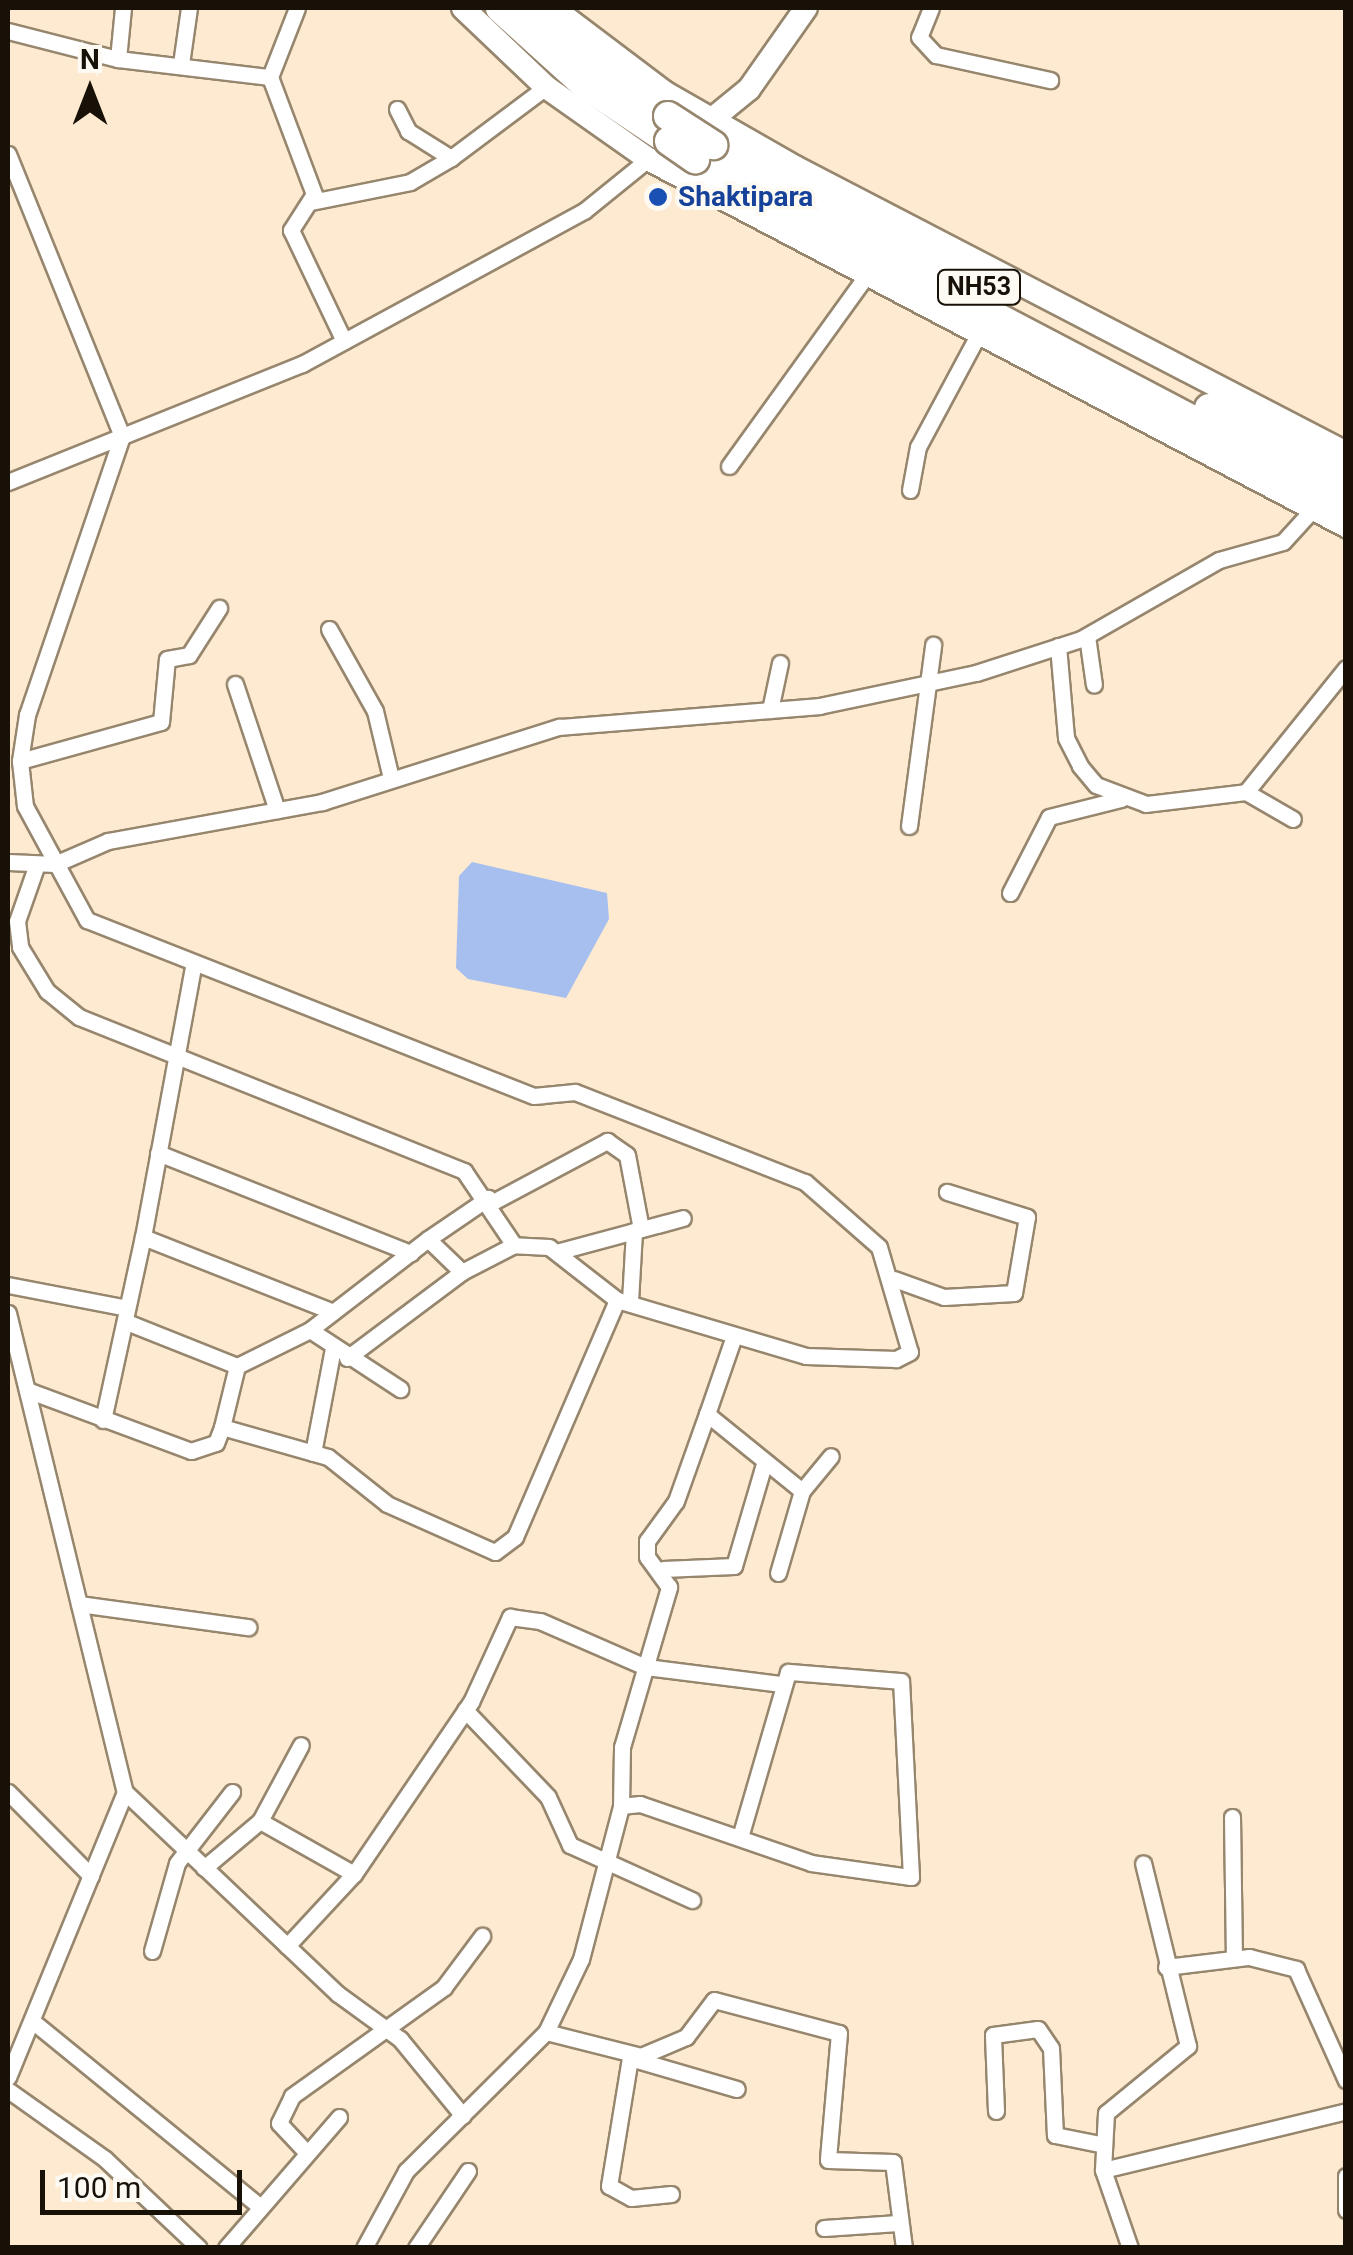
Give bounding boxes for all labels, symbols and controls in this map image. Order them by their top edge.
north arrow [40,40,140,140]
text: N [80,43,100,76]
place label: Shaktipara [678,180,813,214]
marker: Shaktipara [647,186,669,208]
road number: NH53 [936,267,1022,307]
scale bar [45,2150,248,2212]
text: 100 m [57,2170,141,2205]

